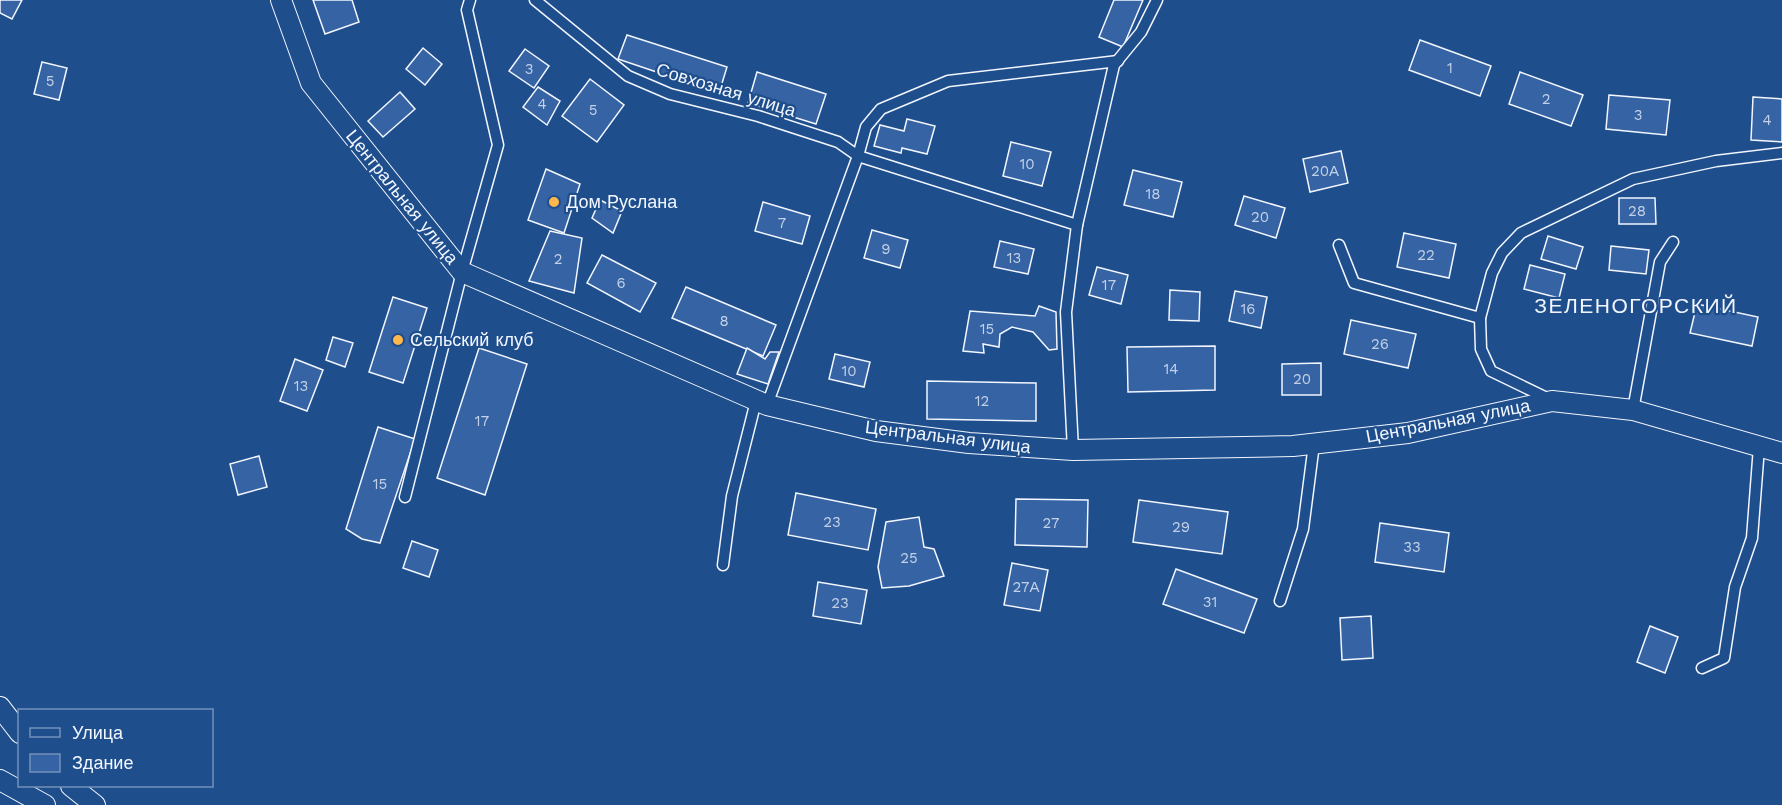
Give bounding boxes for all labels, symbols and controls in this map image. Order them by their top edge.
street label: Совхозная улица [654,58,799,121]
house number: 1 [1447,59,1453,77]
house number: 3 [525,60,533,78]
house number: 5 [46,72,54,90]
house number: 2 [1542,90,1550,108]
house number: 4 [537,95,547,113]
house number: 5 [589,101,597,119]
house number: 3 [1634,106,1642,124]
house number: 4 [1762,111,1772,129]
street label: Центральная улица [342,125,464,269]
house number: 10 [1019,155,1035,173]
house number: 20А [1311,162,1339,180]
house number: 18 [1145,185,1161,203]
place label: Дом Руслана [566,191,678,212]
marker: Дом Руслана [547,195,561,209]
house number: 28 [1628,202,1646,220]
house number: 20 [1251,208,1269,226]
house number: 7 [778,214,786,232]
house number: 9 [881,240,891,258]
house number: 22 [1417,246,1435,264]
house number: 13 [1007,249,1021,267]
house number: 2 [554,250,562,268]
house number: 6 [616,274,626,292]
house number: 17 [1102,276,1116,294]
district label: ЗЕЛЕНОГОРСКИЙ [1534,293,1738,318]
house number: 16 [1241,300,1255,318]
house number: 8 [719,312,729,330]
house number: 15 [980,320,994,338]
place label: Сельский клуб [410,329,534,350]
marker: Сельский клуб [391,333,405,347]
house number: 26 [1371,335,1389,353]
house number: 14 [1163,360,1179,378]
house number: 10 [841,362,857,380]
house number: 20 [1293,370,1311,388]
house number: 13 [294,377,308,395]
house number: 12 [975,392,989,410]
street label: Центральная улица [1364,394,1533,447]
house number: 17 [475,412,489,430]
street label: Центральная улица [864,416,1033,457]
house number: 15 [373,475,387,493]
house number: 23 [823,513,841,531]
house number: 27 [1043,514,1059,532]
house number: 29 [1172,518,1190,536]
house number: 33 [1403,538,1421,556]
house number: 25 [900,549,918,567]
house number: 27А [1013,578,1039,596]
house number: 31 [1203,593,1217,611]
house number: 23 [831,594,849,612]
legend [18,709,213,787]
text: Улица [72,722,124,743]
text: Здание [72,752,133,773]

